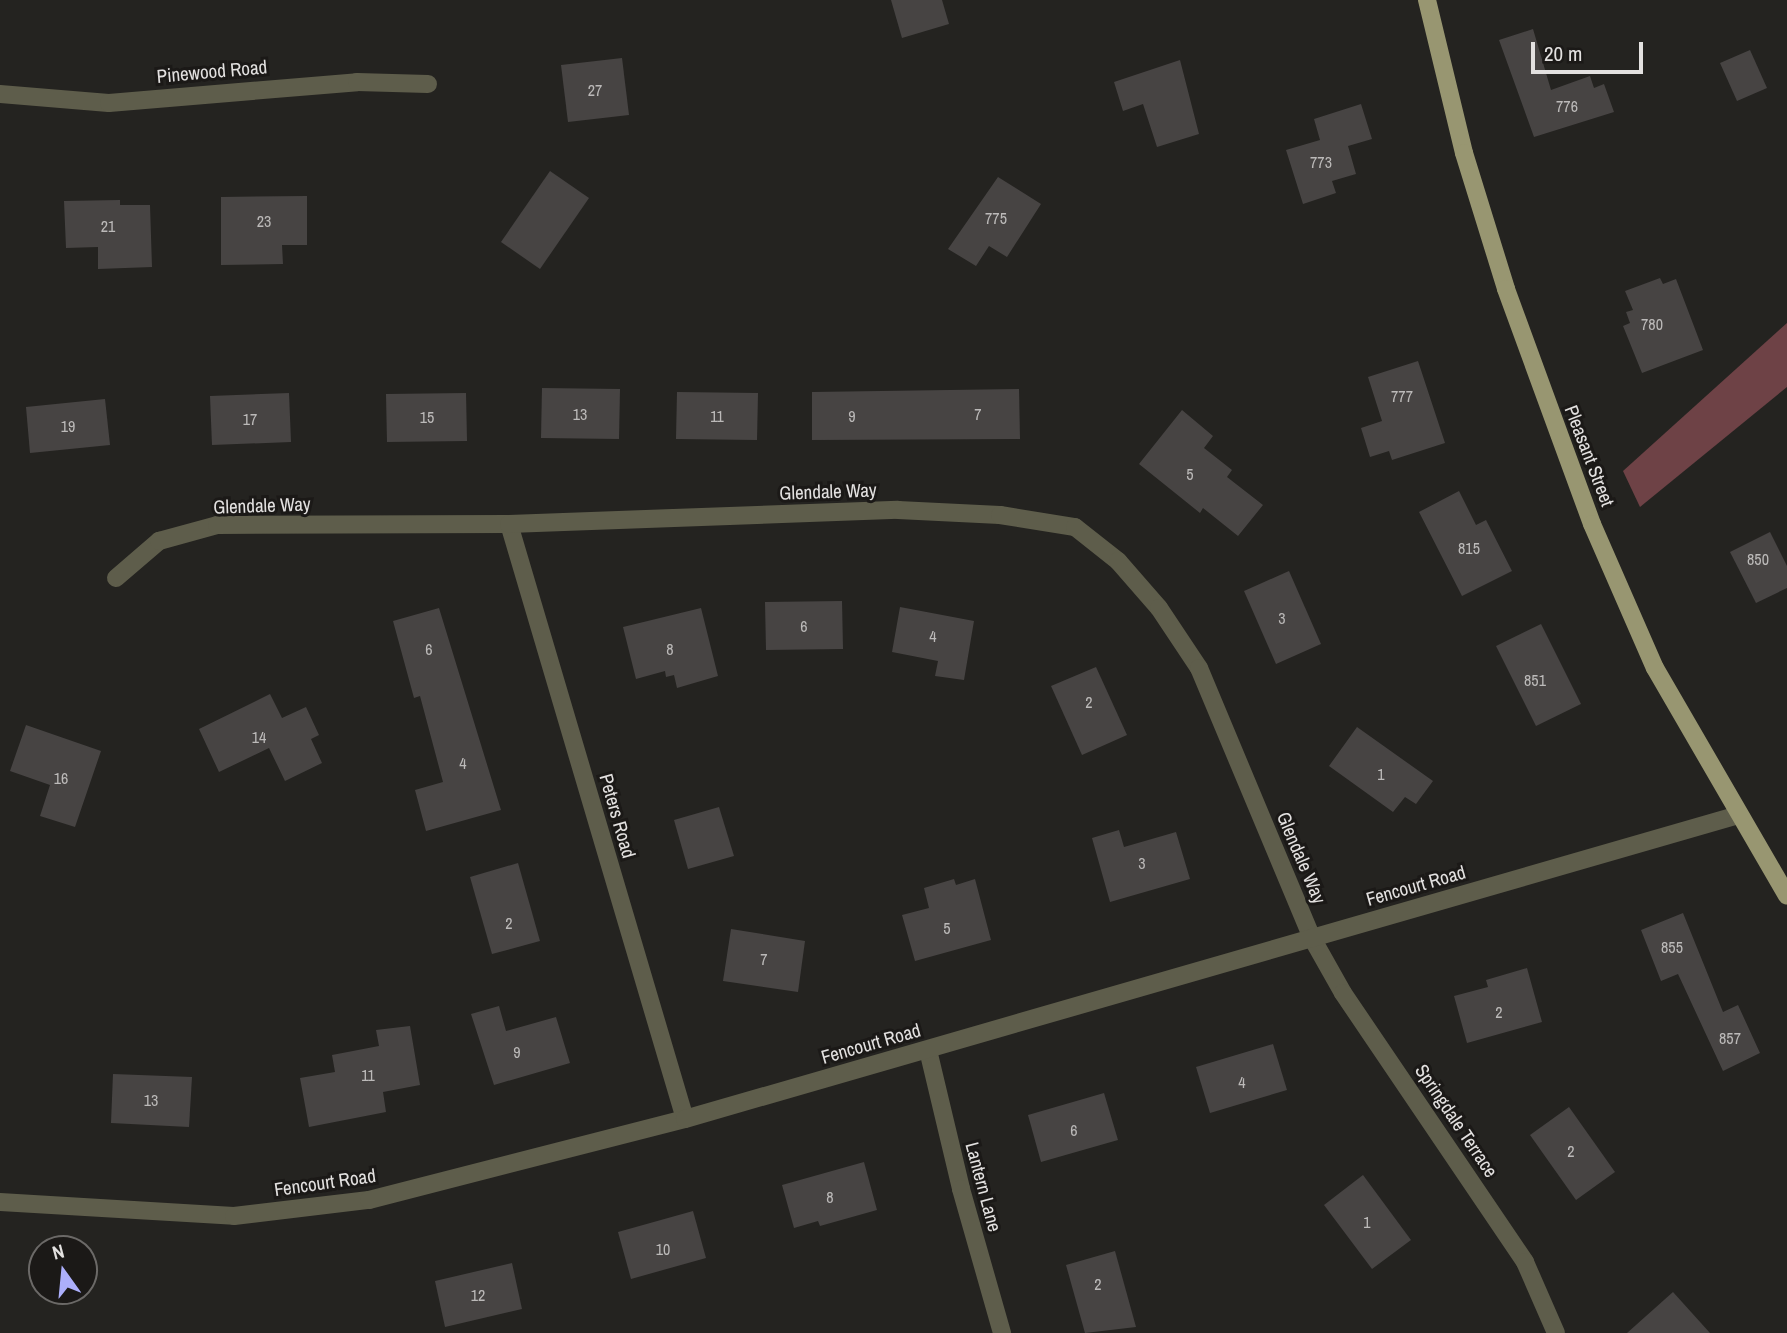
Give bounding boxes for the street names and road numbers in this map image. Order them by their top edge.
street label: Pinewood Road [156,56,268,88]
street label: Pleasant Street [1559,402,1619,510]
street label: Glendale Way [779,479,877,505]
street label: Glendale Way [213,493,311,519]
street label: Peters Road [594,771,640,861]
street label: Glendale Way [1272,809,1330,907]
street label: Fencourt Road [1364,861,1468,911]
street label: Fencourt Road [819,1019,923,1069]
street label: Springdale Terrace [1410,1060,1502,1182]
street label: Lantern Lane [960,1140,1006,1234]
street label: Fencourt Road [273,1165,377,1201]

